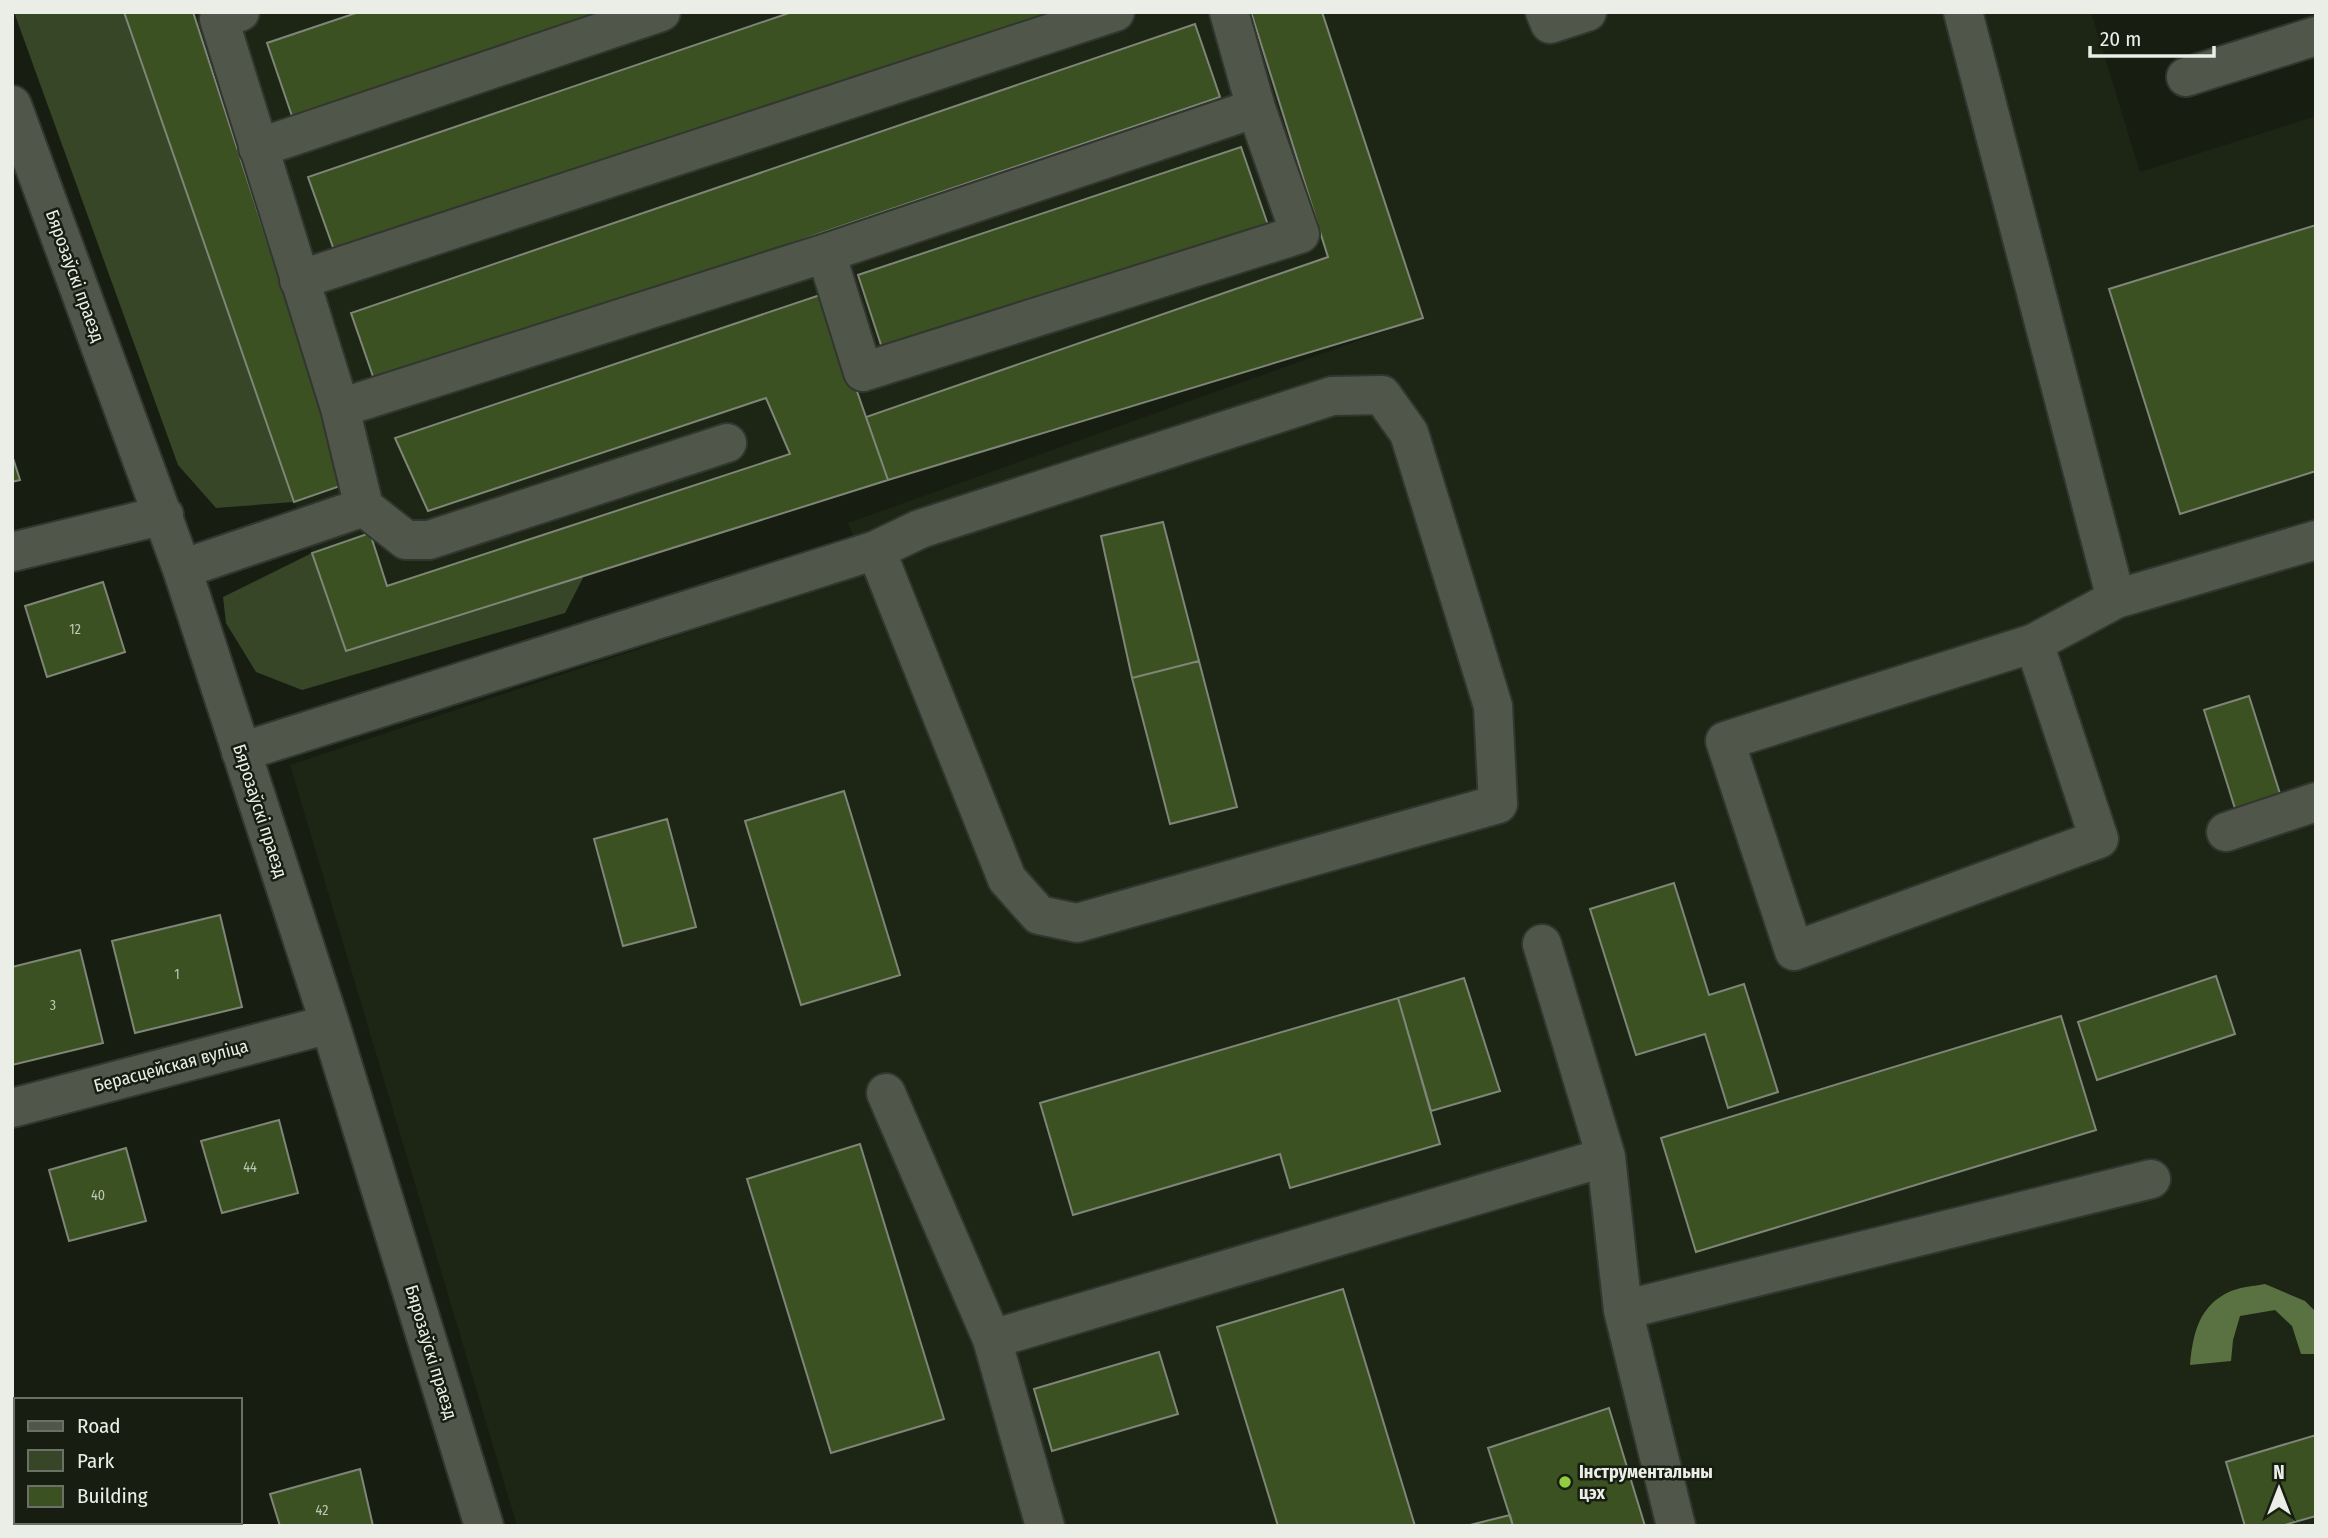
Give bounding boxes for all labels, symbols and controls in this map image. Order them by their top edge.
scale bar [2090,14,2214,58]
text: 20 m [2100,26,2141,52]
street label: Бярозаўскі праезд [41,207,109,345]
house number: 12 [69,621,81,638]
street label: Бярозаўскі праезд [228,741,292,881]
house number: 1 [174,966,180,983]
house number: 3 [50,997,56,1014]
street label: Берасцейская вуліца [91,1035,251,1097]
house number: 44 [243,1159,257,1176]
house number: 40 [91,1187,105,1204]
street label: Бярозаўскі праезд [400,1282,462,1422]
legend [14,1398,242,1524]
text: Road [77,1413,121,1439]
text: Park [77,1448,115,1474]
north arrow [2244,1454,2314,1524]
place label: Інструментальны цэх [1579,1461,1713,1504]
text: N [2273,1461,2285,1484]
marker: Інструментальны цэх [1557,1474,1573,1490]
text: Building [77,1483,148,1509]
house number: 42 [316,1502,328,1519]

